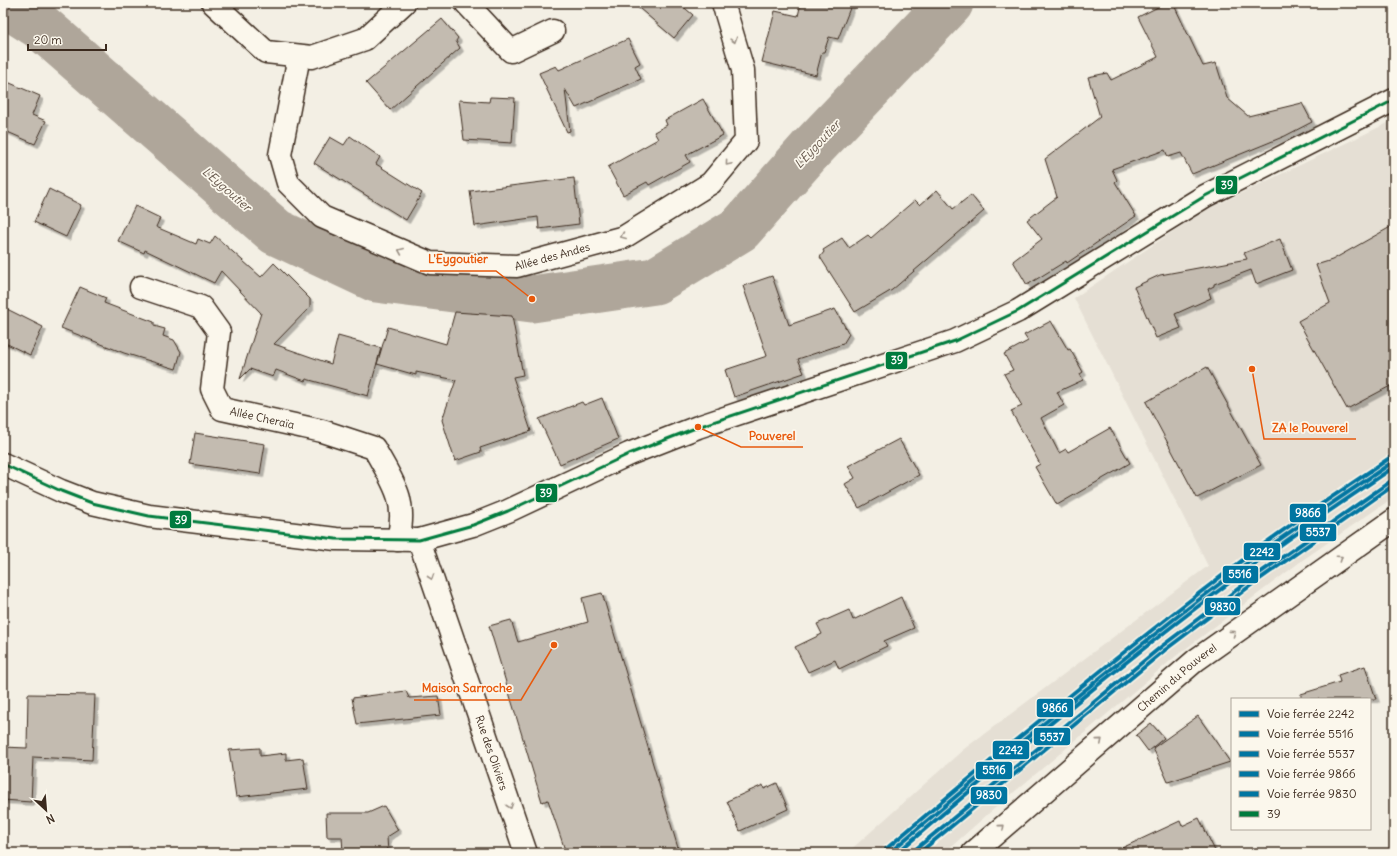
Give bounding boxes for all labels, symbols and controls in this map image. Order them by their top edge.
scale bar [28,26,106,52]
text: 20 m [34,32,62,47]
one-way arrow [729,37,738,44]
water label: L'Eygoutier [791,115,844,171]
one-way arrow [725,158,732,165]
water label: L'Eygoutier [199,164,256,216]
line badge: 39 [1215,175,1238,195]
text: 39 [1221,178,1233,192]
one-way arrow [619,232,626,240]
street label: Allée des Andes [513,240,591,273]
callout: L'Eygoutier [420,247,496,271]
one-way arrow [398,248,406,256]
text: L'Eygoutier [428,251,488,267]
line badge: 39 [885,351,908,370]
text: 39 [891,353,903,367]
street label: Allée Cheraïa [229,404,296,432]
callout: ZA le Pouverel [1264,415,1356,439]
text: ZA le Pouverel [1272,420,1348,435]
callout: Pouverel [741,423,803,447]
text: Pouverel [749,428,796,443]
line badge: 39 [535,483,558,503]
text: 39 [540,486,552,500]
line badge: 9866 [1289,503,1327,523]
text: 9866 [1295,506,1321,520]
line badge: 39 [169,510,192,529]
text: 39 [175,513,187,527]
line badge: 5537 [1299,523,1337,542]
text: 5537 [1306,525,1331,539]
line badge: 2242 [1243,542,1281,561]
text: 2242 [1250,545,1274,559]
one-way arrow [1336,555,1343,563]
line badge: 5516 [1222,565,1259,584]
text: 5516 [1228,567,1252,581]
one-way arrow [426,573,435,580]
line badge: 9830 [1204,597,1241,616]
text: 9830 [1210,600,1236,614]
one-way arrow [1229,631,1236,638]
street label: Chemin du Pouverel [1134,641,1219,715]
callout: Maison Sarroche [414,676,521,700]
text: Maison Sarroche [422,680,513,695]
line badge: 9866 [1036,698,1074,718]
legend [1231,698,1371,830]
text: 9866 [1042,701,1068,715]
text: Voie ferrée 2242 [1267,706,1355,721]
street label: Rue des Oliviers [472,713,511,792]
text: Voie ferrée 5516 [1267,726,1354,741]
line badge: 5537 [1033,727,1071,746]
text: 5537 [1040,730,1065,744]
one-way arrow [1095,739,1103,746]
line badge: 2242 [992,740,1030,760]
text: 2242 [999,743,1023,757]
text: Voie ferrée 5537 [1267,746,1355,761]
line badge: 5516 [975,761,1013,780]
text: 5516 [982,763,1006,777]
text: Voie ferrée 9866 [1267,766,1356,781]
line badge: 9830 [970,786,1008,805]
text: Voie ferrée 9830 [1267,786,1357,801]
text: 9830 [976,788,1002,802]
north arrow [26,790,66,830]
one-way arrow [505,802,513,809]
text: 39 [1267,806,1281,821]
text: N [44,811,57,827]
one-way arrow [998,825,1005,832]

